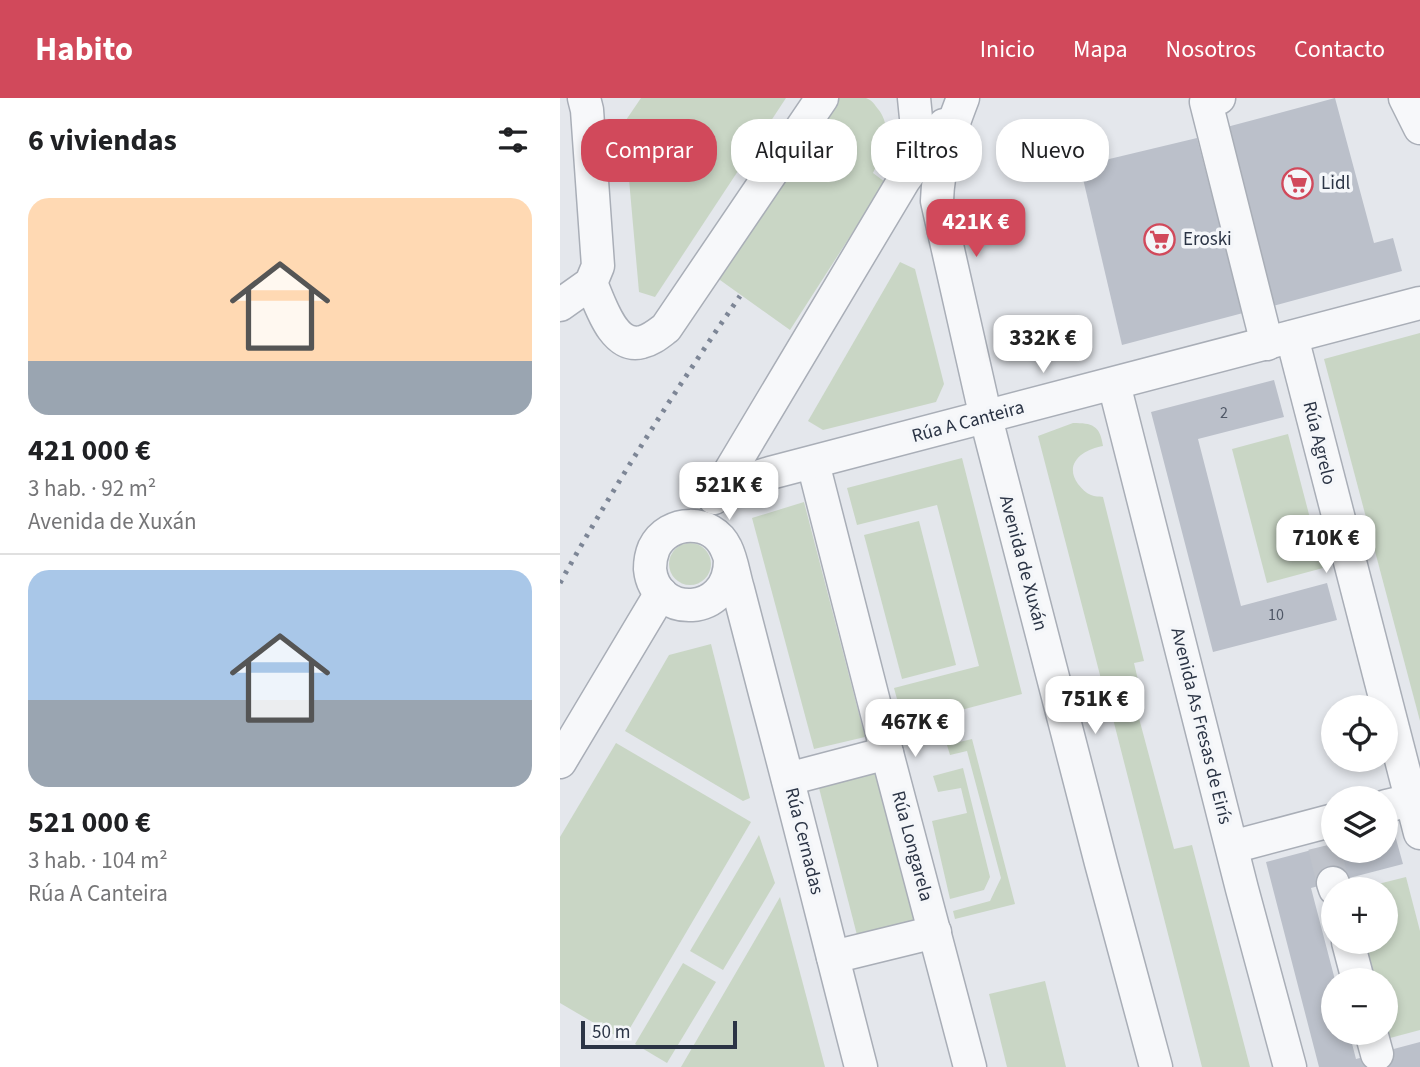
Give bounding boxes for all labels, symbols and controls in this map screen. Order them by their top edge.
text: Habito [35,26,133,73]
text: Inicio [980,32,1035,67]
text: Mapa [1073,32,1128,67]
text: Nosotros [1166,32,1256,67]
text: Contacto [1294,32,1385,67]
text: 6 viviendas [28,119,177,162]
chip: Comprar [581,119,717,182]
chip: Alquilar [731,119,857,182]
chip: Filtros [871,119,982,182]
chip: Nuevo [996,119,1109,182]
icon: filters [494,121,532,159]
supermarket icon: Lidl [1281,166,1315,200]
place label: Lidl [1321,170,1350,197]
pin: 421K € [919,200,1033,259]
text: 421K € [942,205,1010,238]
supermarket icon: Eroski [1143,222,1177,256]
place label: Eroski [1183,226,1232,253]
icon: home [217,243,343,369]
pin: 332K € [986,316,1100,375]
text: 332K € [1009,321,1077,354]
street label: Rúa A Canteira [909,394,1027,450]
street label: Rúa Agrelo [1296,398,1342,488]
house number: 2 [1220,402,1228,424]
text: 421 000 € [28,429,151,472]
pin: 521K € [672,462,786,522]
text: 521K € [695,468,763,501]
text: 3 hab. · 92 m² [28,472,156,505]
street label: Avenida de Xuxán [992,492,1054,634]
text: Avenida de Xuxán [28,505,197,538]
pin: 710K € [1269,516,1383,575]
text: 710K € [1292,521,1360,554]
house number: 10 [1268,604,1284,626]
icon: home [217,615,343,741]
street label: Avenida As Fresas de Eirís [1164,625,1239,827]
pin: 751K € [1038,676,1152,736]
text: 751K € [1061,682,1129,715]
map controls [1321,695,1398,1045]
button: locate [1321,695,1398,772]
pin: 467K € [858,700,972,759]
text: 467K € [881,705,949,738]
street label: Rúa Cernadas [778,785,830,897]
button: layers [1321,786,1398,863]
street label: Rúa Longarela [884,788,940,904]
text: 521 000 € [28,801,151,844]
text: 3 hab. · 104 m² [28,844,168,877]
text: Rúa A Canteira [28,877,168,910]
button: + [1321,877,1398,954]
button: − [1321,968,1398,1045]
scale bar [581,1018,737,1050]
text: 50 m [592,1019,630,1046]

